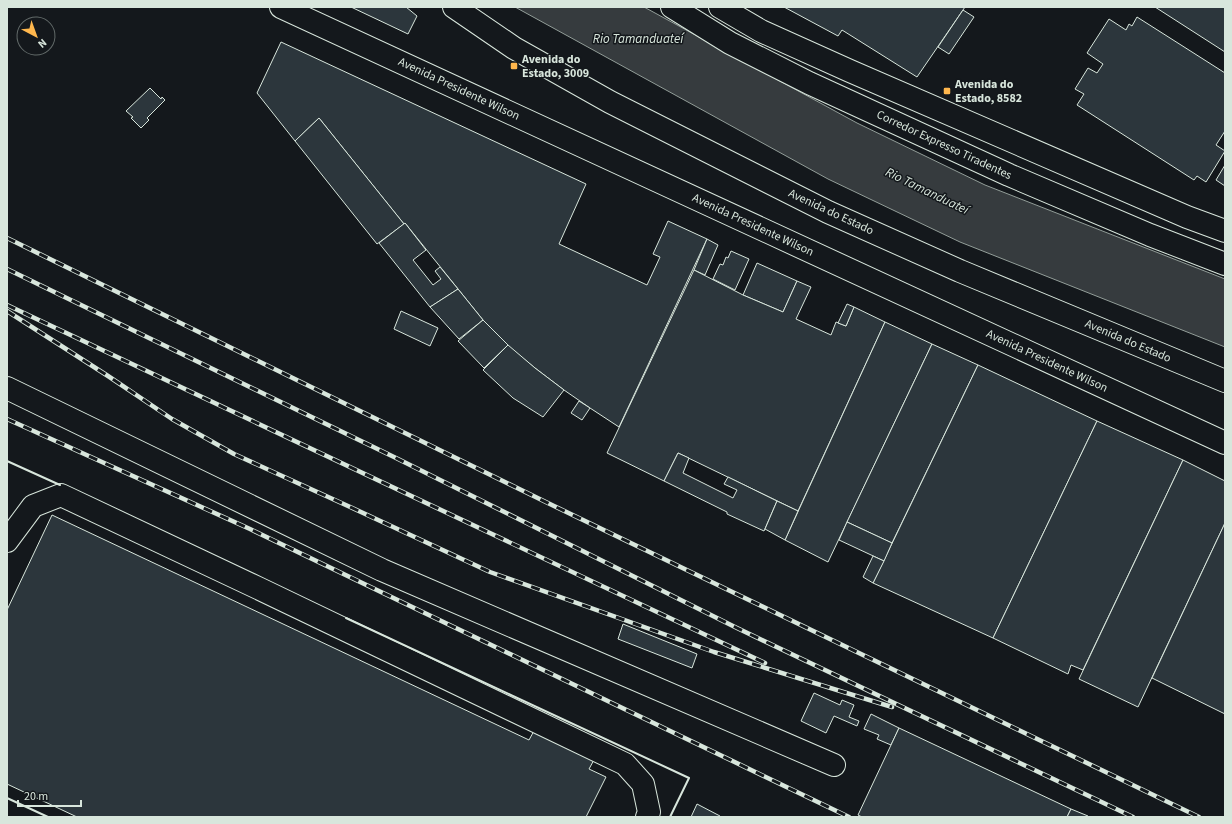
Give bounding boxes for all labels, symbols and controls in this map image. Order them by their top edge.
north arrow [16,16,56,56]
water label: Rio Tamanduateí [593,30,685,48]
text: N [35,35,50,51]
place label: Avenida do Estado, 3009 [521,51,589,82]
street label: Avenida Presidente Wilson [395,53,523,125]
marker: Avenida do Estado, 3009 [509,61,519,71]
place label: Avenida do Estado, 8582 [954,76,1022,107]
marker: Avenida do Estado, 8582 [942,86,952,96]
street label: Corredor Expresso Tiradentes [874,106,1014,184]
water label: Rio Tamanduateí [882,163,973,220]
street label: Avenida do Estado [786,185,876,239]
street label: Avenida Presidente Wilson [689,189,817,261]
street label: Avenida do Estado [1082,315,1174,367]
street label: Avenida Presidente Wilson [983,325,1111,397]
scale bar [18,782,81,808]
text: 20 m [24,788,48,805]

